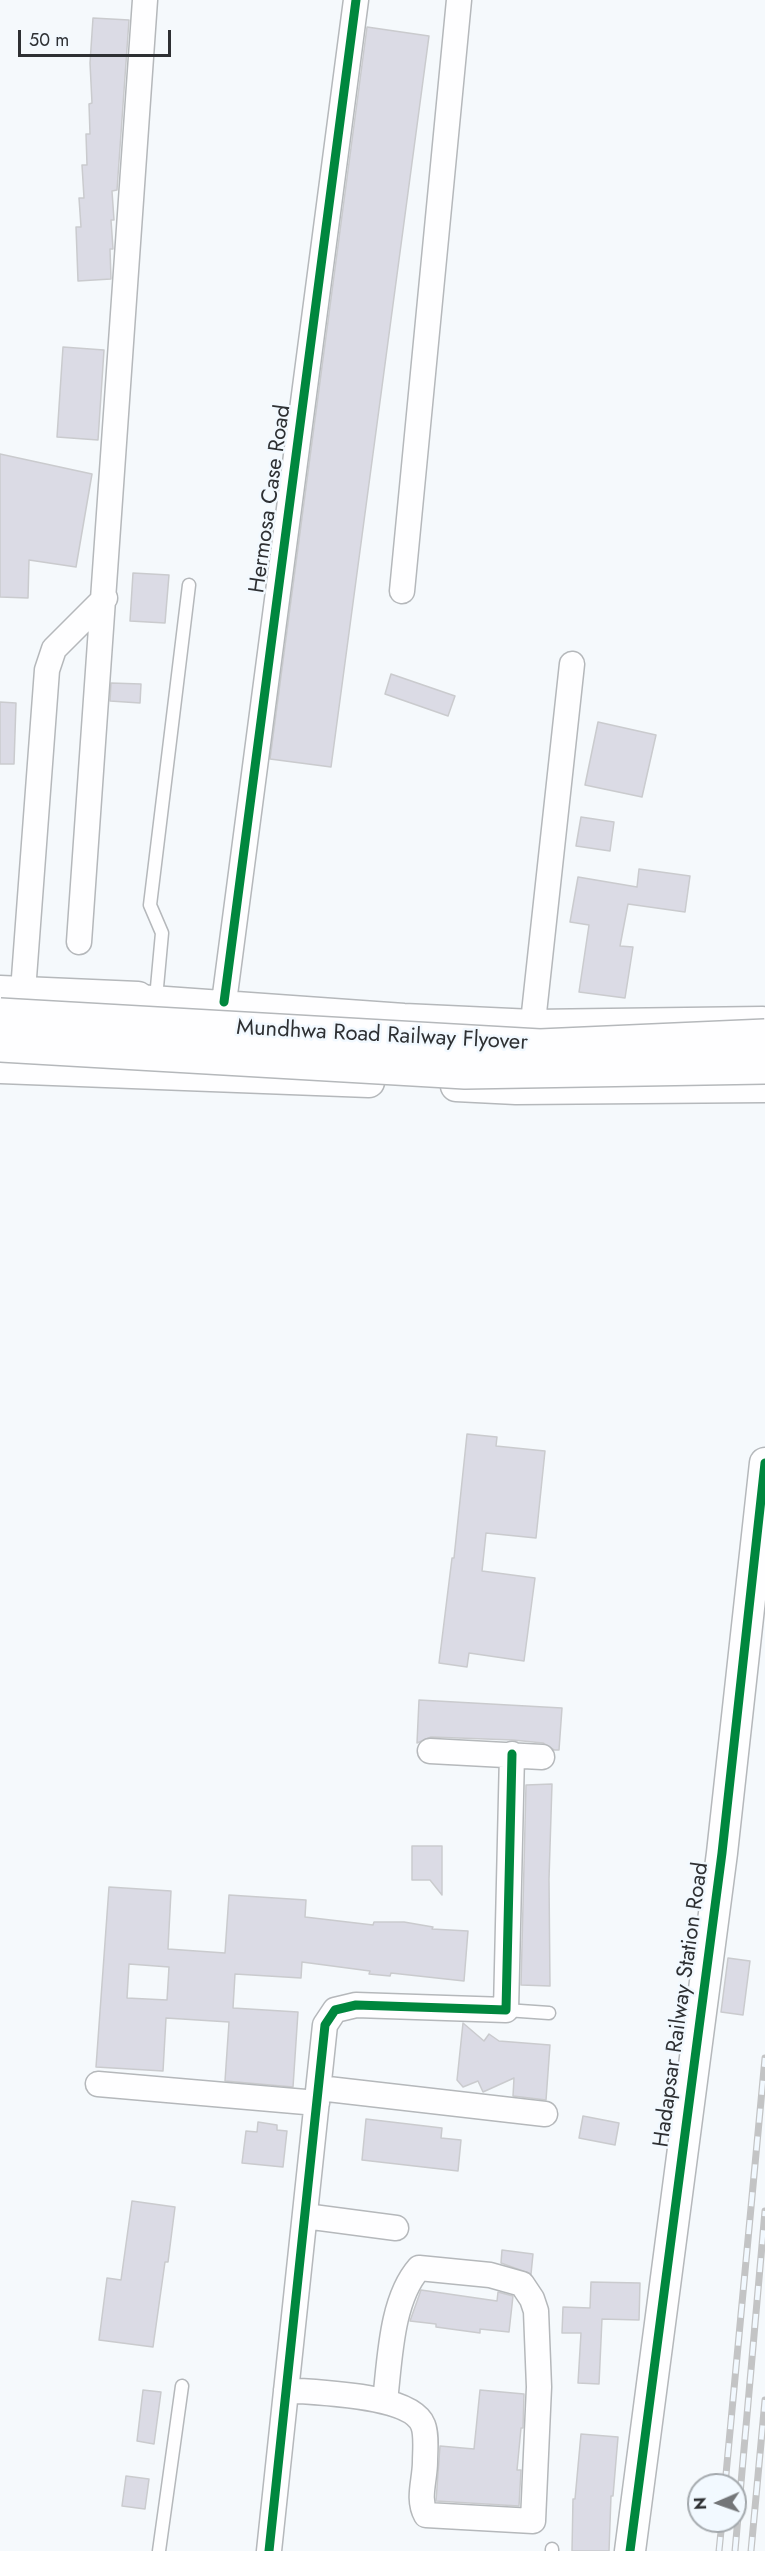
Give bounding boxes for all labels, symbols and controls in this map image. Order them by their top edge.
scale bar [21,18,174,56]
text: 50 m [29,27,69,53]
street label: Hermosa Case Road [245,403,297,595]
street label: Mundhwa Road Railway Flyover [236,1015,528,1057]
street label: Hadapsar Railway Station Road [649,1861,715,2149]
north arrow [687,2473,747,2533]
text: N [689,2497,712,2510]

